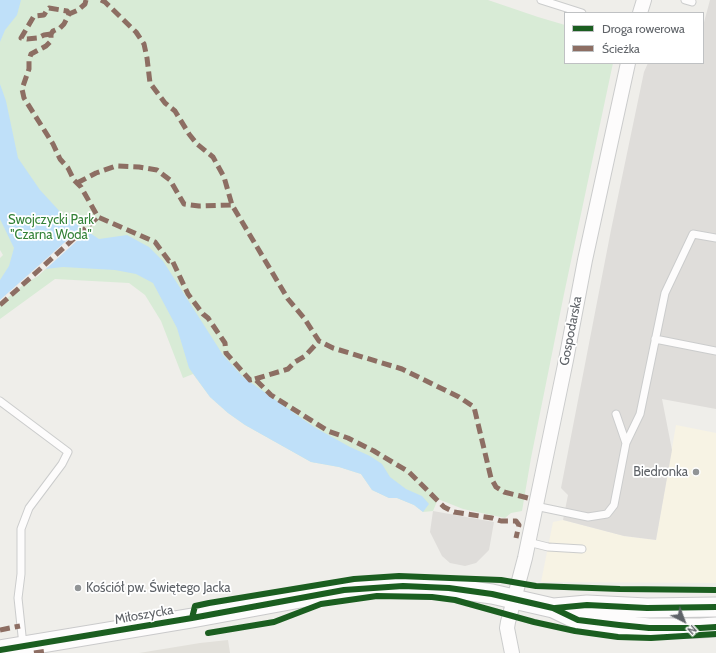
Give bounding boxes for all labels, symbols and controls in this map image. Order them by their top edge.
legend [564,12,704,64]
text: Droga rowerowa [602,21,685,36]
text: Ścieżka [602,41,640,56]
park label: Swojczycki Park "Czarna Woda" [8,212,94,243]
street label: Gospodarska [557,295,585,367]
place label: Biedronka [633,464,688,480]
marker: Biedronka [691,467,701,477]
place label: Kościół pw. Świętego Jacka [86,580,231,596]
marker: Kościół pw. Świętego Jacka [73,583,83,593]
north arrow [664,601,704,641]
street label: Miłoszycka [113,602,175,628]
text: N [684,622,700,638]

